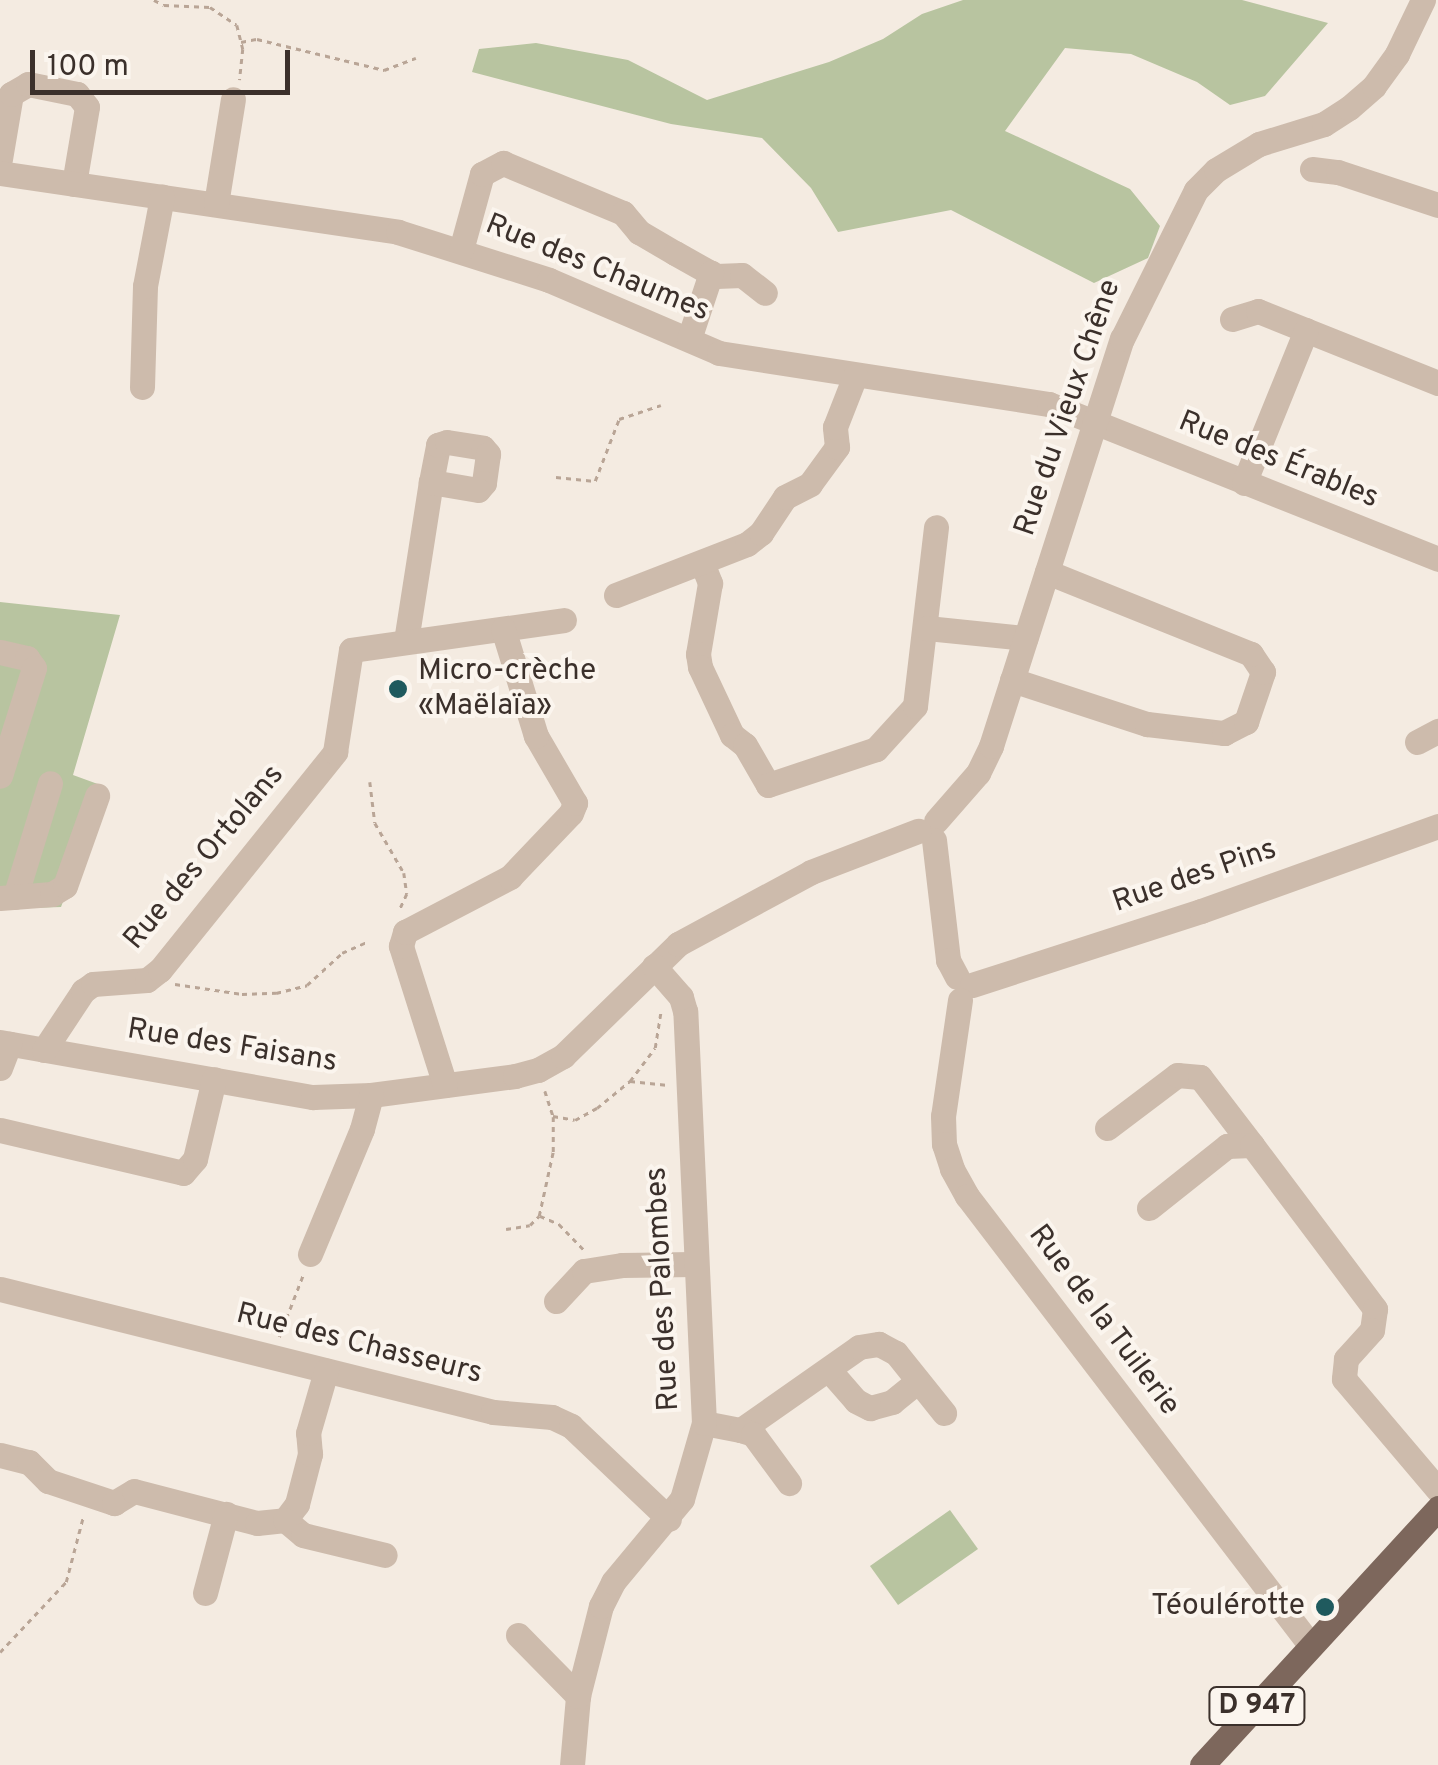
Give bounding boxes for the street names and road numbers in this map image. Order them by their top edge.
street label: Rue des Chaumes [480,208,714,330]
street label: Rue du Vieux Chêne [1008,275,1130,541]
street label: Rue des Érables [1173,404,1383,518]
street label: Rue des Ortolans [117,758,293,958]
street label: Rue des Pins [1108,832,1282,922]
street label: Rue des Faisans [124,1013,340,1081]
street label: Rue des Palombes [640,1166,688,1412]
street label: Rue de la Tuilerie [1019,1218,1187,1424]
street label: Rue des Chasseurs [232,1297,486,1393]
road number: D 947 [1207,1683,1307,1729]

